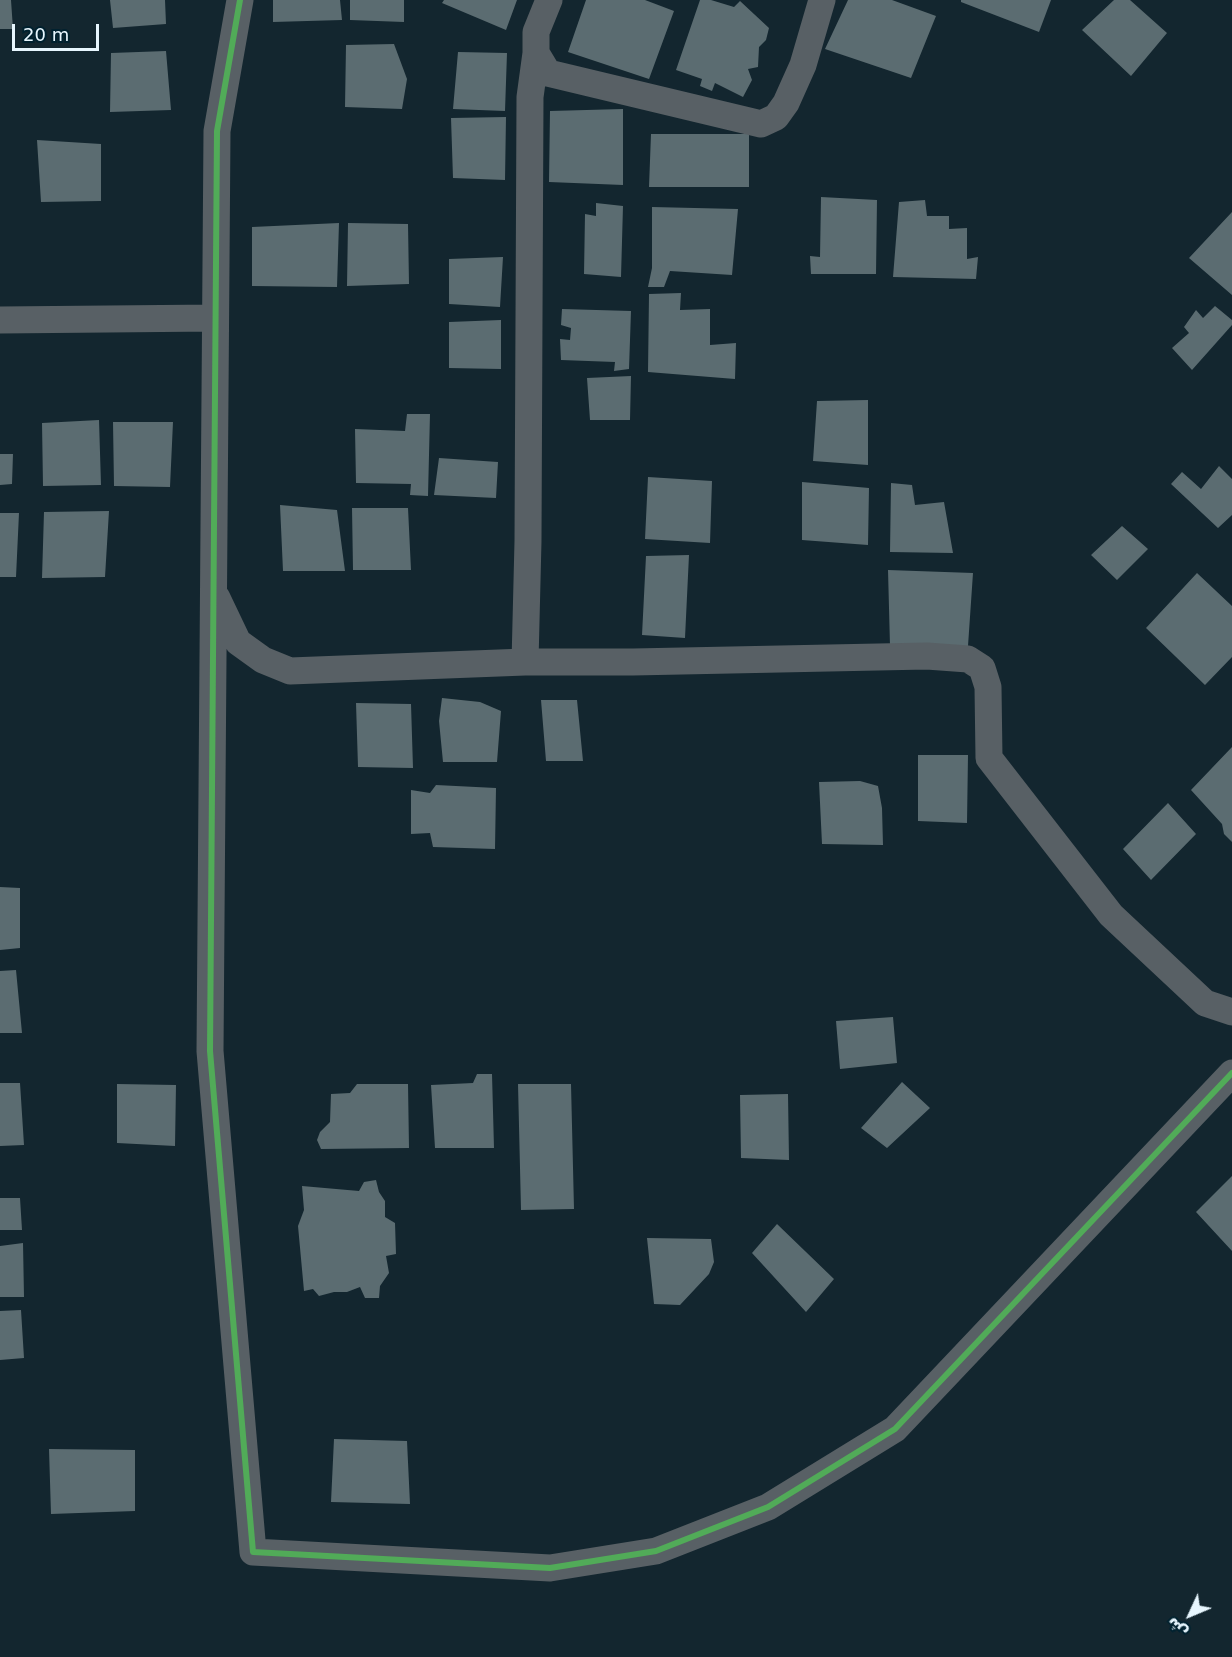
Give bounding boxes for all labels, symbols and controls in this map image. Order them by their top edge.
scale bar [15,12,102,50]
text: 20 m [23,24,69,45]
north arrow [1160,1585,1220,1645]
text: ش [1162,1613,1191,1642]

